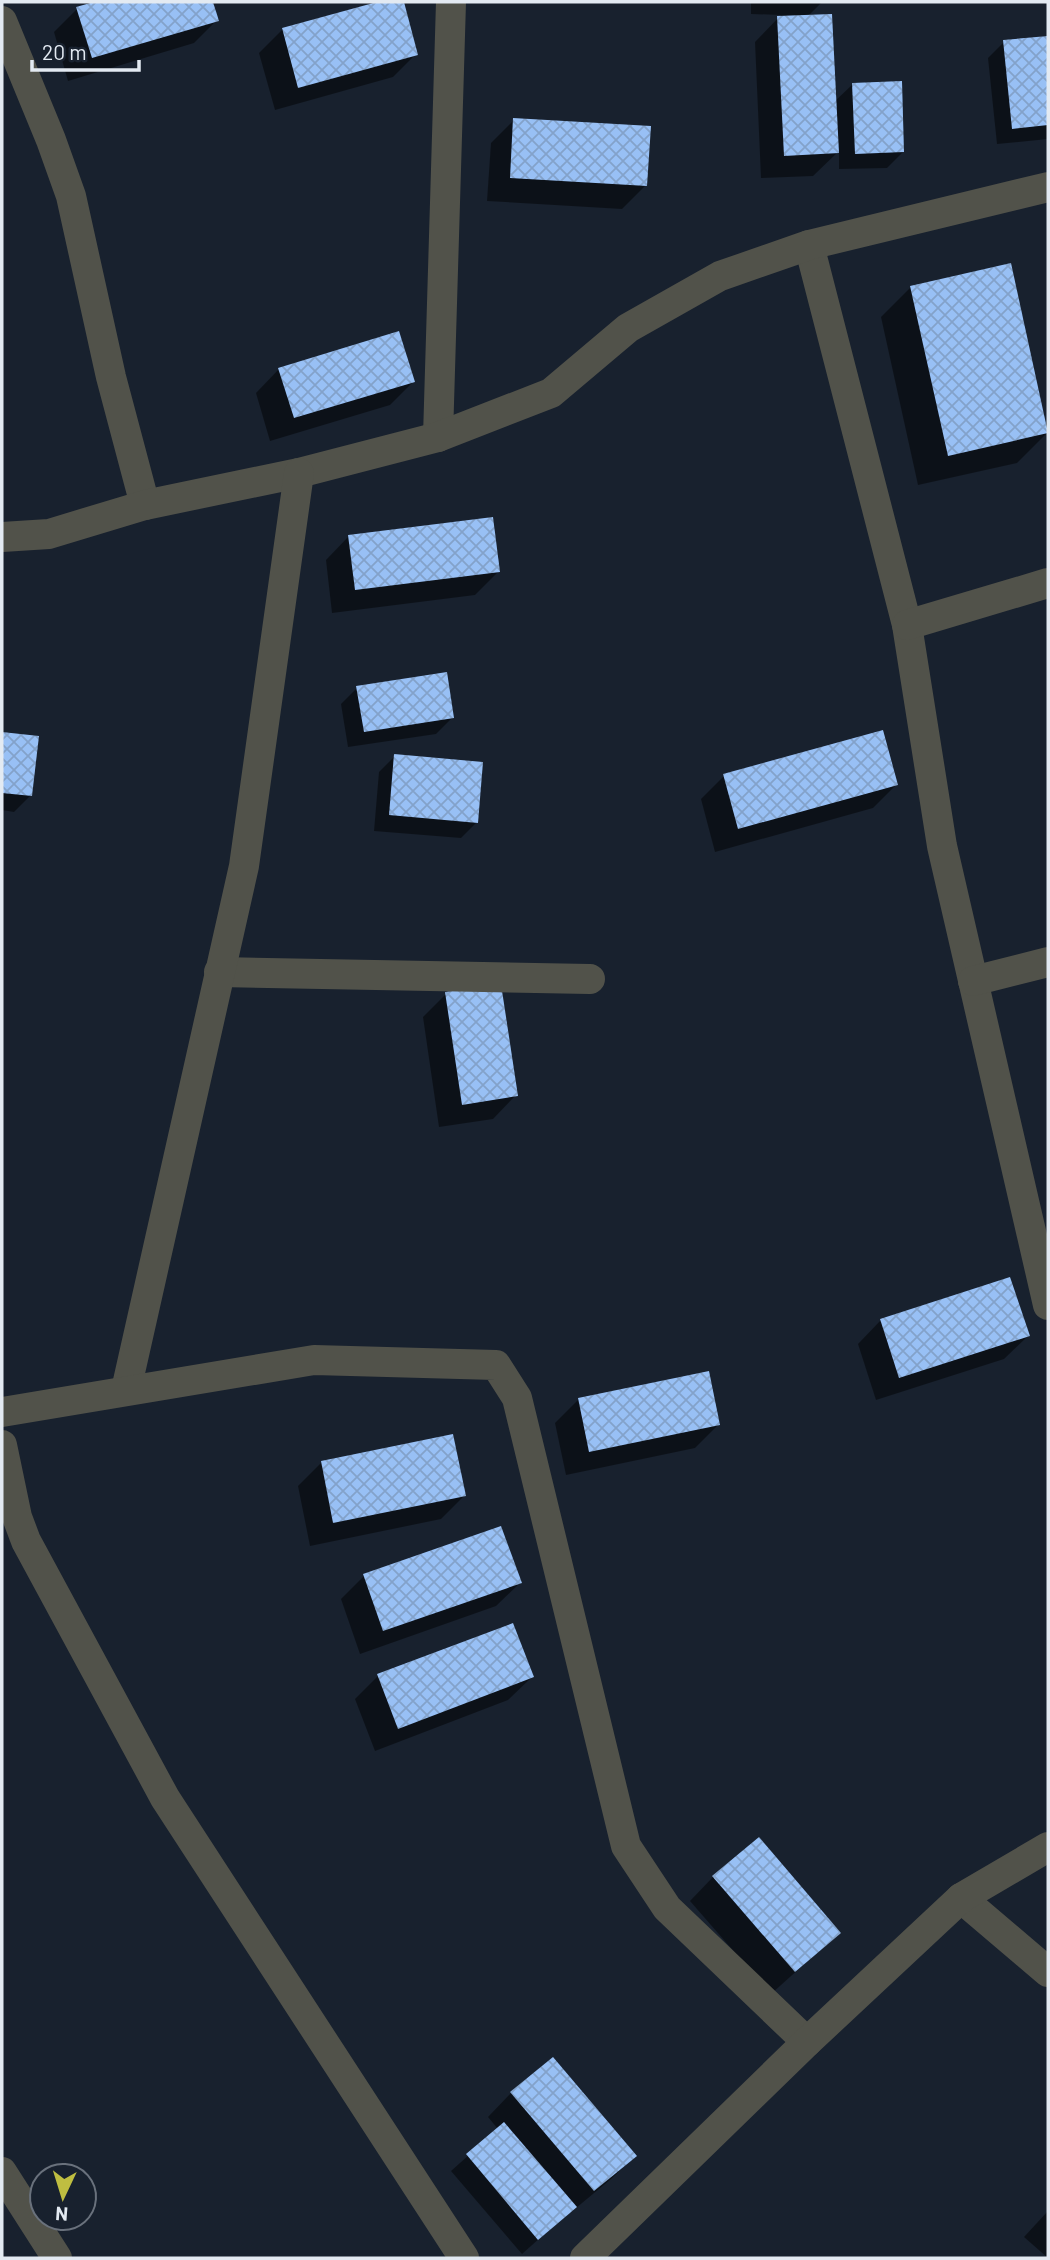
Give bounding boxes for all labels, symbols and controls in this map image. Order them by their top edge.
scale bar [32,28,138,72]
text: 20 m [42,39,87,64]
north arrow [28,2162,98,2232]
text: N [55,2203,69,2226]

